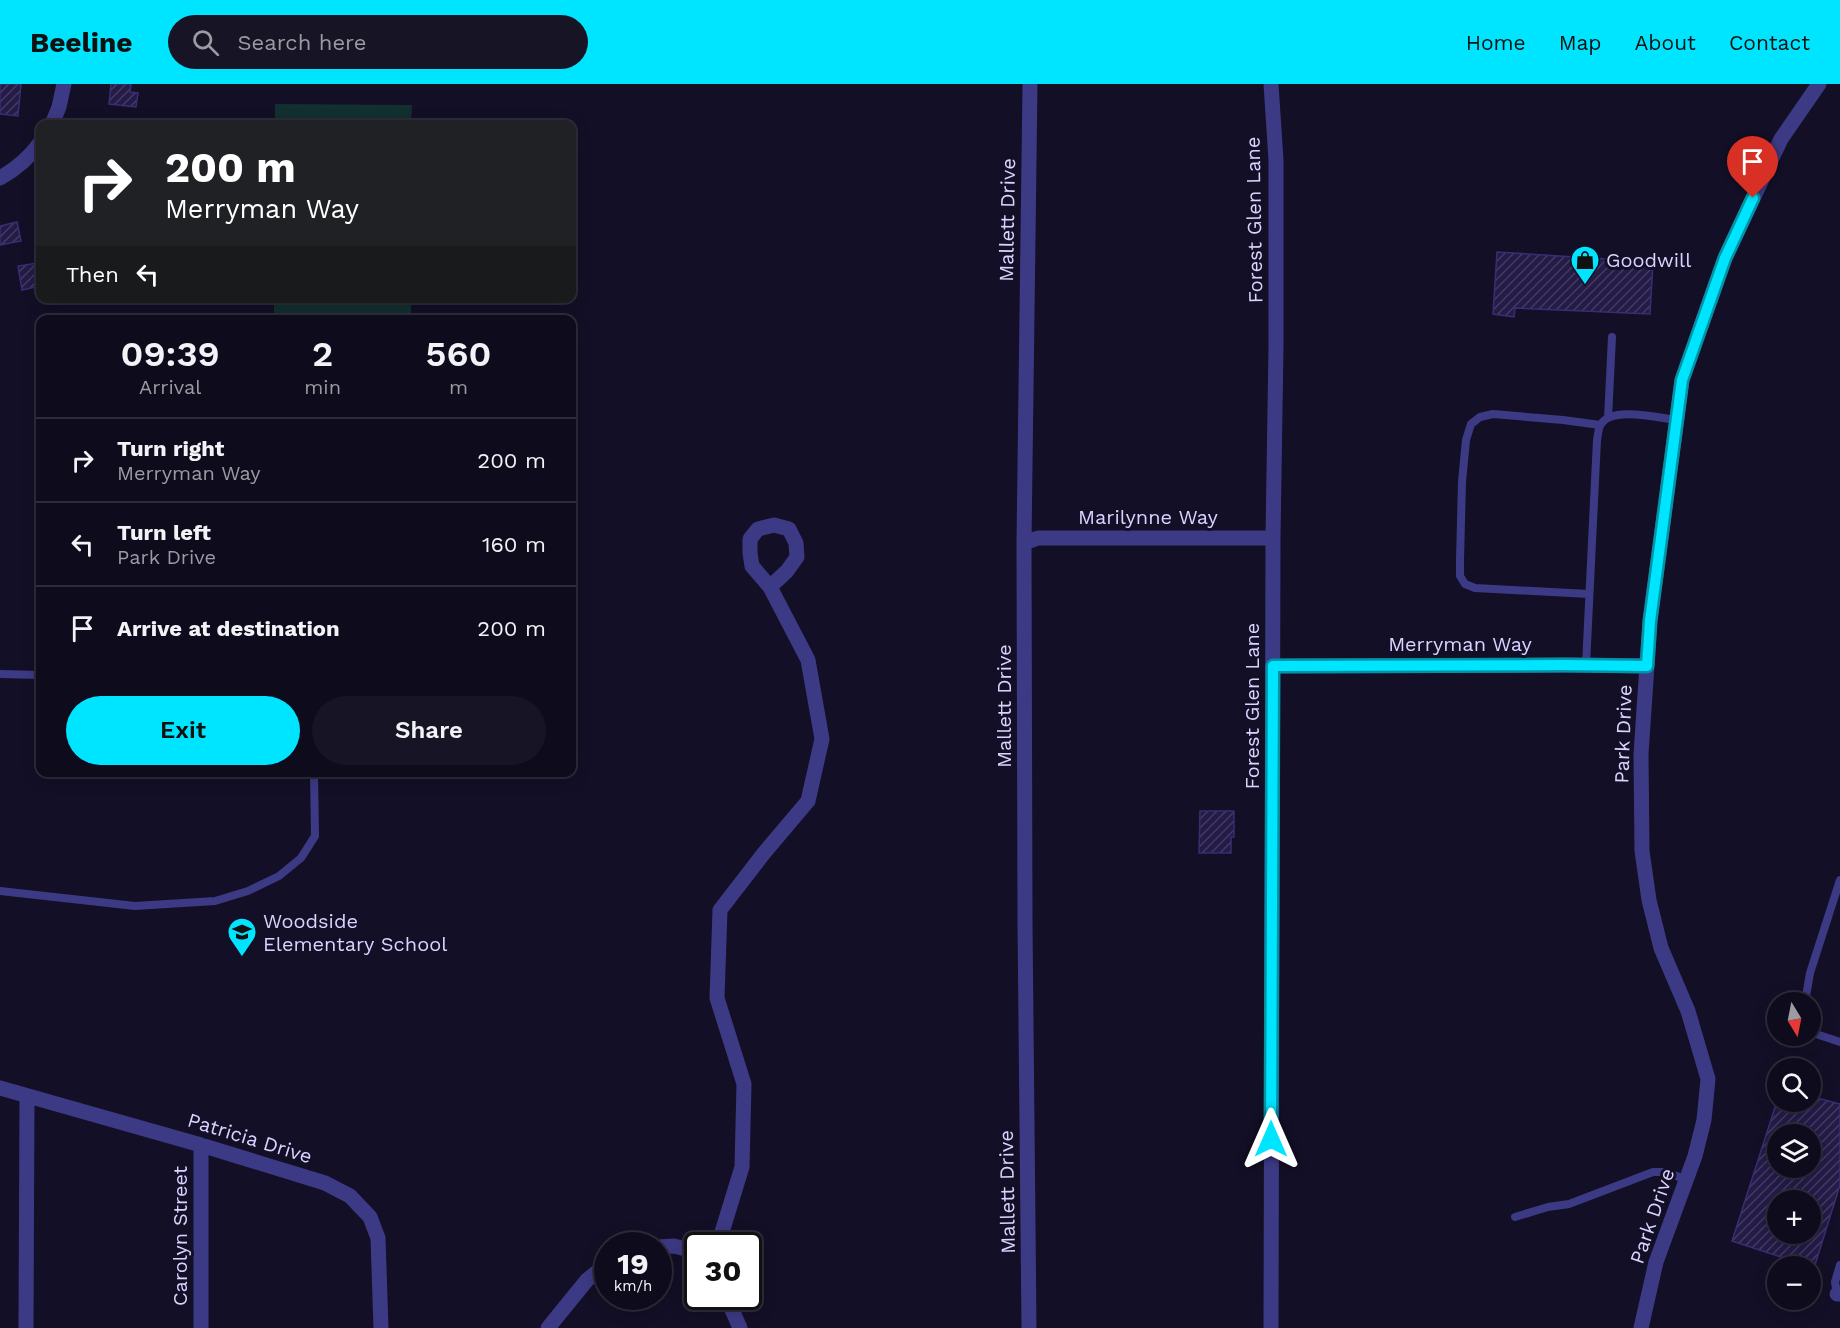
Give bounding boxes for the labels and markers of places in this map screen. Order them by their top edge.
pin [1727,136,1778,198]
shop icon: Goodwill [1569,244,1601,286]
place label: Goodwill [1606,248,1691,272]
place label: Woodside Elementary School [263,909,447,956]
school or university icon: Woodside Elementary School [226,916,258,958]

